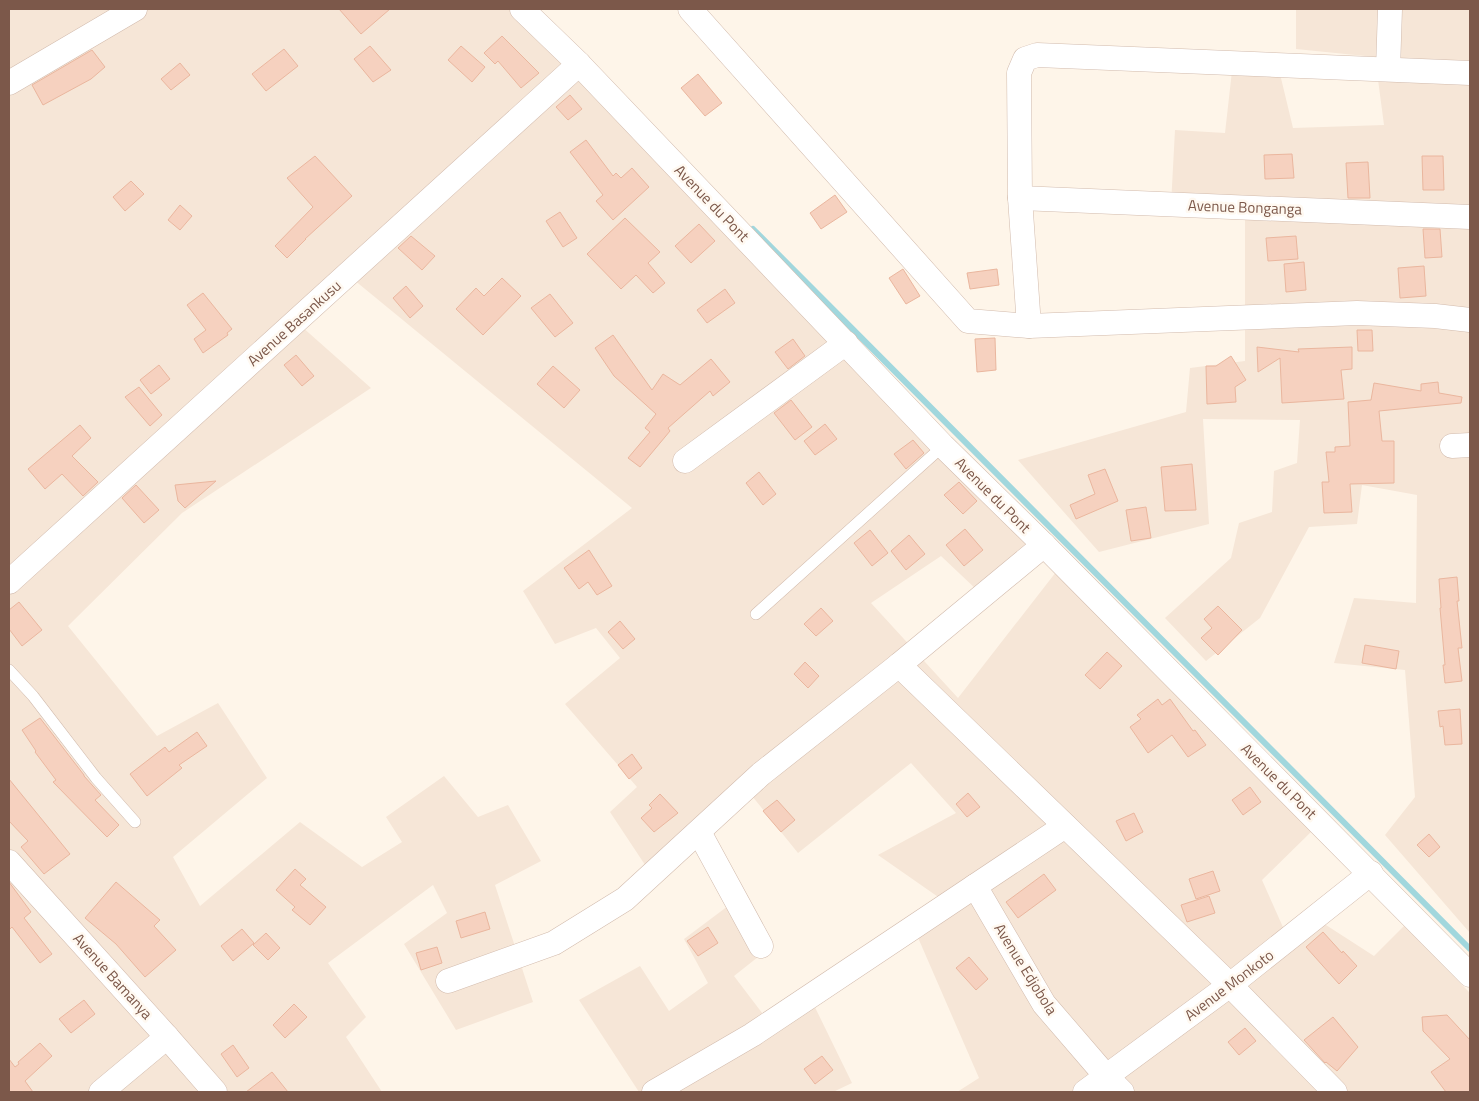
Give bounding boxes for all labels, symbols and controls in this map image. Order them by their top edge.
street label: Avenue du Pont [669,159,755,247]
street label: Avenue Bonganga [1188,194,1303,220]
street label: Avenue Basankusu [242,274,346,372]
street label: Avenue du Pont [950,452,1037,539]
street label: Avenue du Pont [1236,738,1323,825]
street label: Avenue Edjobola [989,919,1064,1020]
street label: Avenue Bamanya [68,928,159,1025]
street label: Avenue Monkoto [1179,944,1279,1026]

